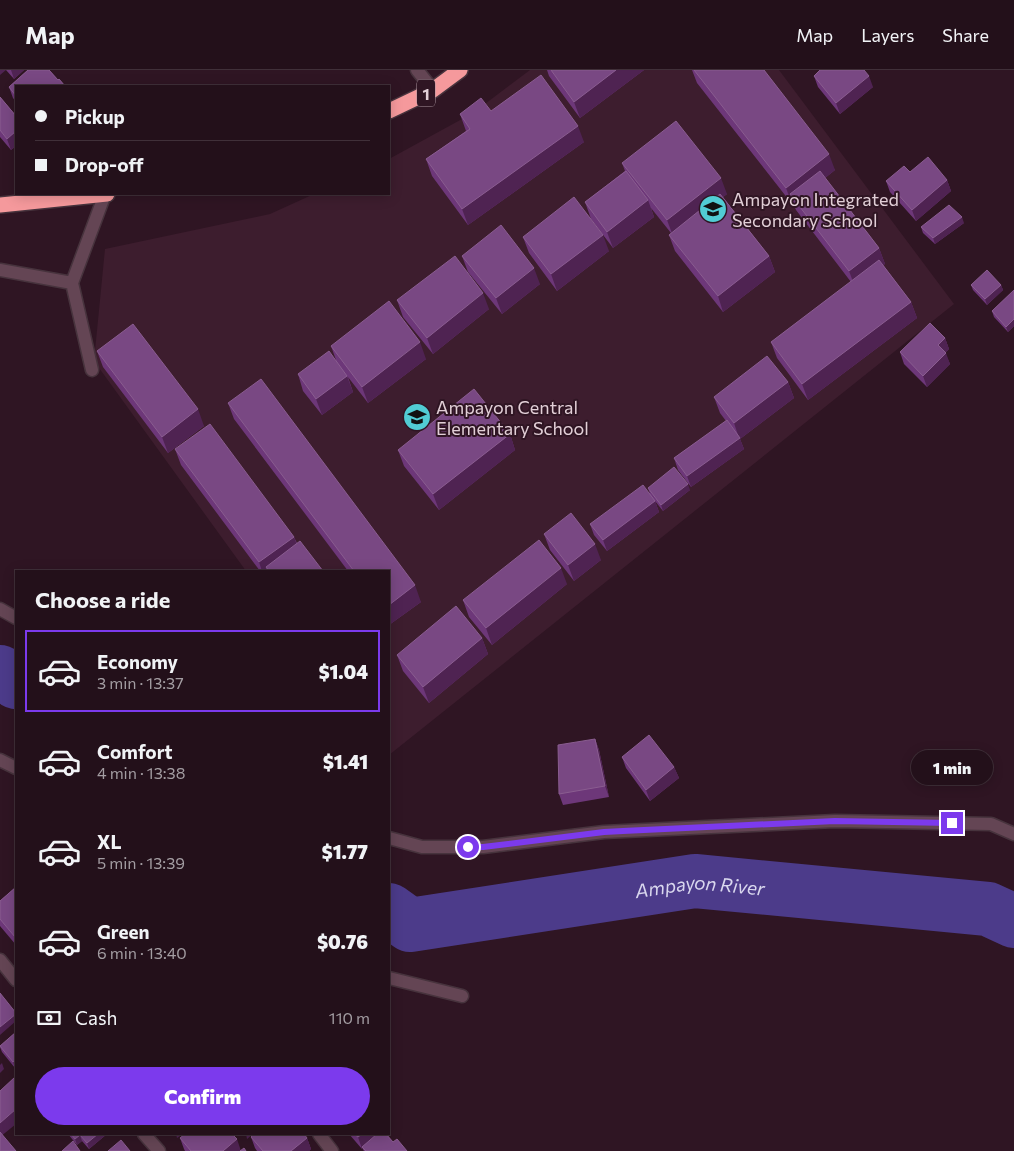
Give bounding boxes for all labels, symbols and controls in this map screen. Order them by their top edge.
text: Map [25,20,75,49]
text: Map [796,24,833,46]
text: Layers [861,24,914,46]
text: Share [942,24,989,46]
road number: 1 [417,79,435,106]
text: Pickup [65,105,125,128]
text: Drop-off [65,153,144,176]
place label: Ampayon Integrated Secondary School [732,188,899,231]
school or university icon: Ampayon Integrated Secondary School [698,194,728,224]
place label: Ampayon Central Elementary School [436,396,589,439]
school or university icon: Ampayon Central Elementary School [402,402,432,432]
text: Choose a ride [35,586,170,613]
icon: car [37,649,82,694]
text: Economy [97,650,178,673]
text: $1.04 [318,660,368,683]
text: 3 min · 13:37 [97,673,184,692]
icon: car [37,739,82,784]
text: Comfort [97,740,173,763]
text: $1.41 [323,750,368,773]
callout: 1 min [911,750,993,786]
text: 1 min [933,758,971,777]
text: 4 min · 13:38 [97,763,185,782]
route end [941,812,963,834]
icon: car [37,829,82,874]
text: XL [97,830,122,853]
route start [457,836,479,858]
text: $1.77 [322,840,368,863]
text: 5 min · 13:39 [97,853,185,872]
water label: Ampayon River [632,869,767,902]
icon: car [37,919,82,964]
text: Green [97,920,149,943]
text: $0.76 [317,930,368,953]
text: 6 min · 13:40 [97,943,187,962]
icon: cash [35,1004,63,1032]
text: Cash [75,1006,117,1029]
text: 110 m [329,1008,370,1027]
button: Confirm [35,1067,370,1125]

